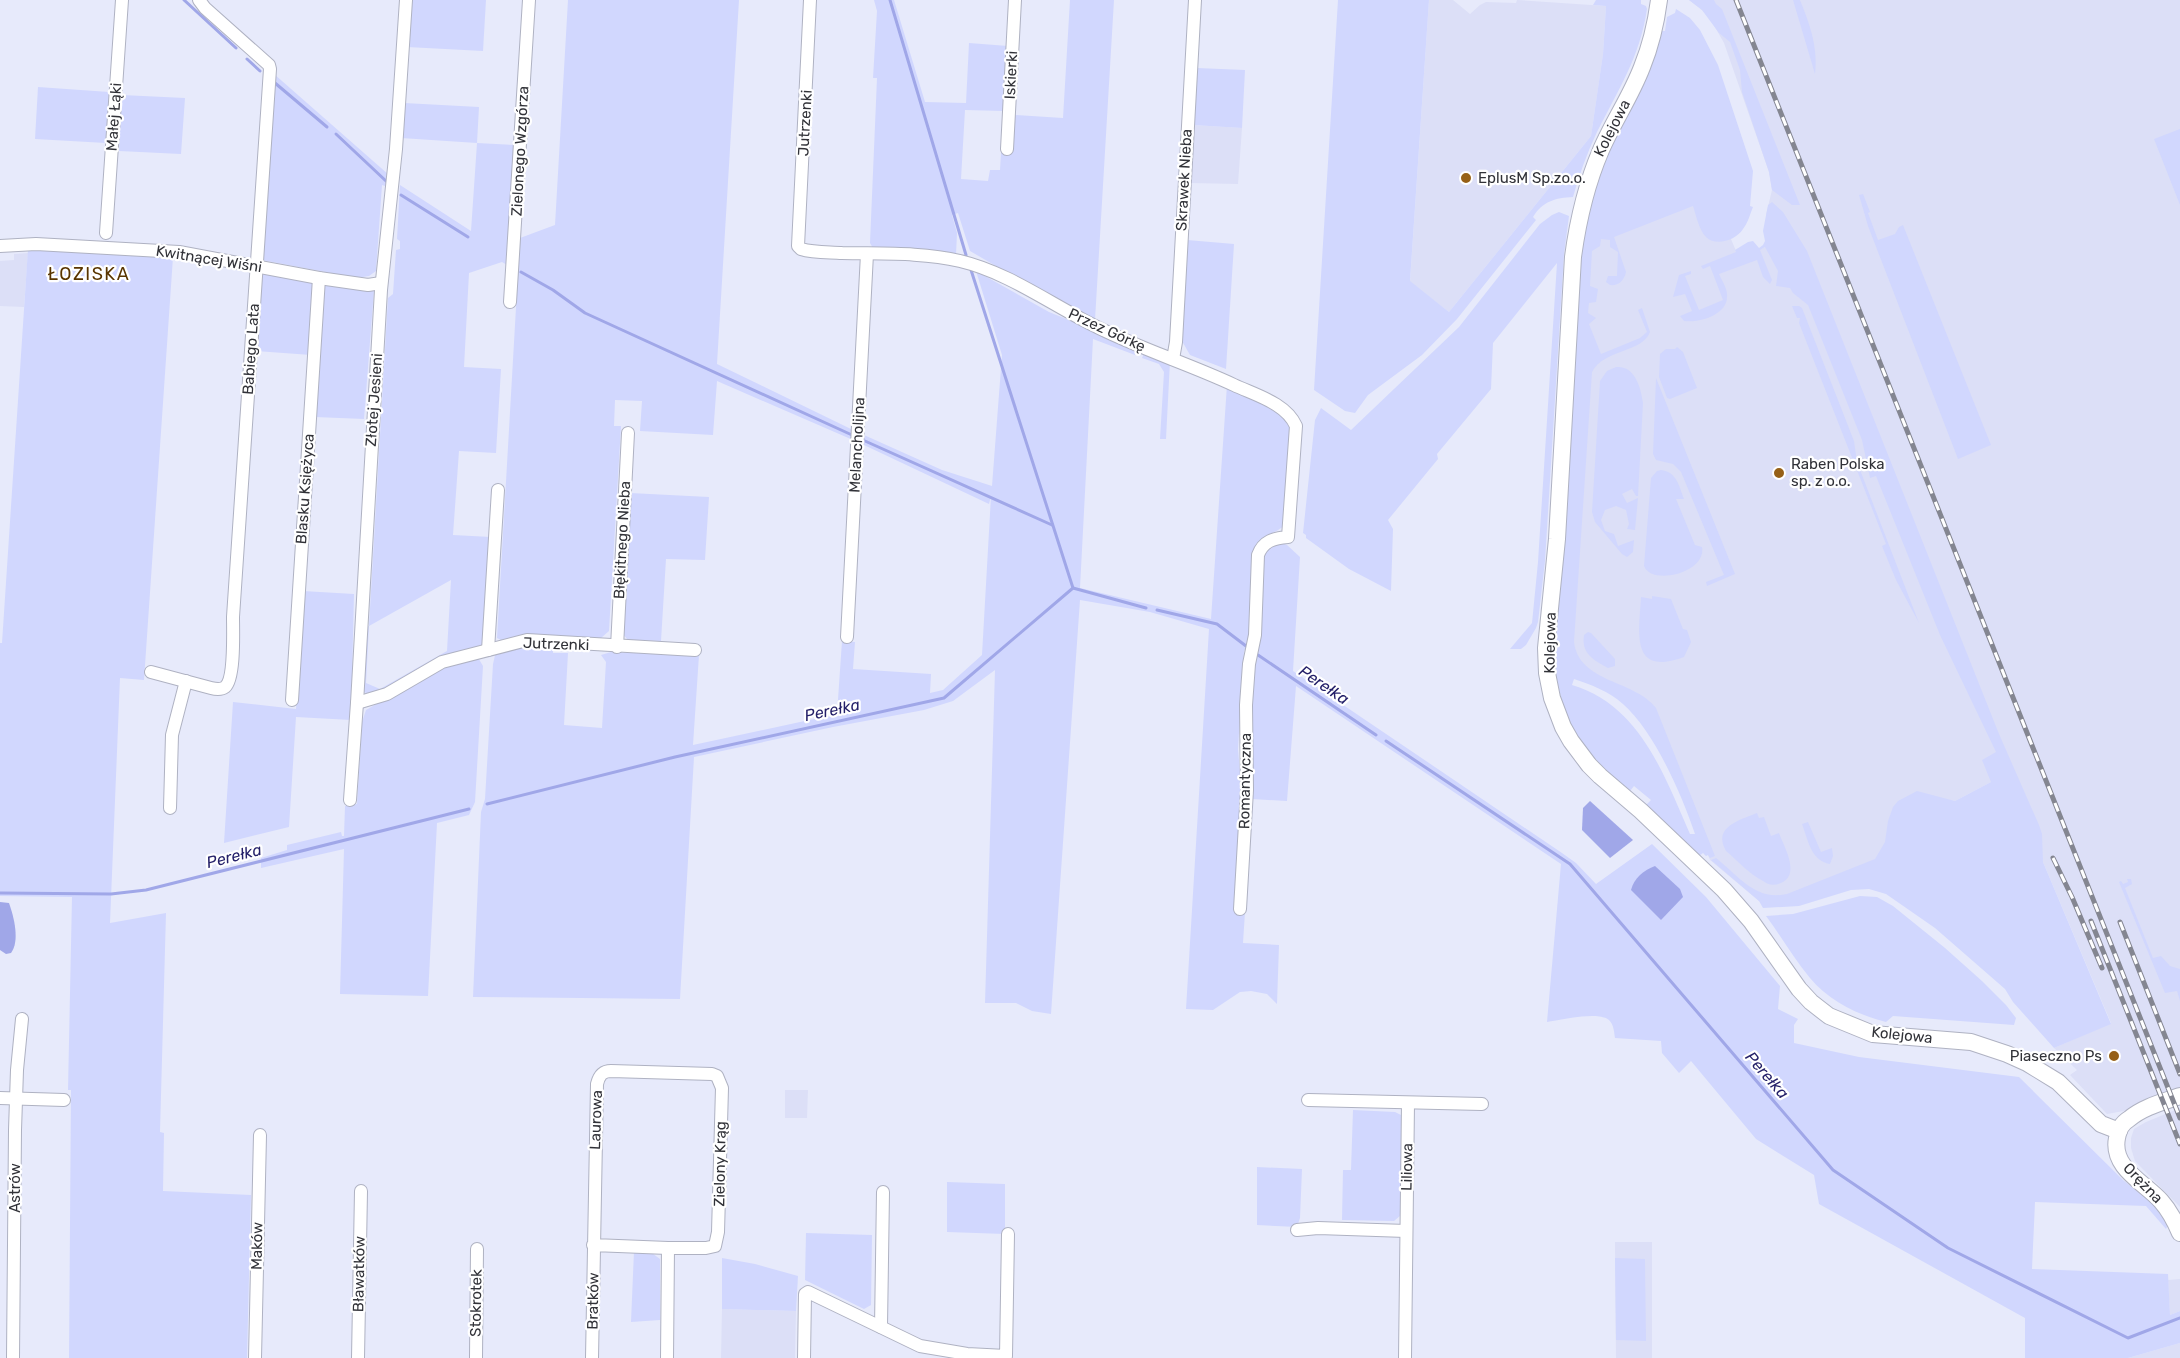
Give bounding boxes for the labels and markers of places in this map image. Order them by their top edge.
place label: EplusM Sp.zo.o. [1478,169,1586,187]
marker: EplusM Sp.zo.o. [1459,171,1473,185]
place label: Raben Polska sp. z o.o. [1791,455,1885,490]
marker: Raben Polska sp. z o.o. [1772,466,1786,480]
place label: Piaseczno Ps [2010,1047,2102,1065]
marker: Piaseczno Ps [2107,1049,2121,1063]

